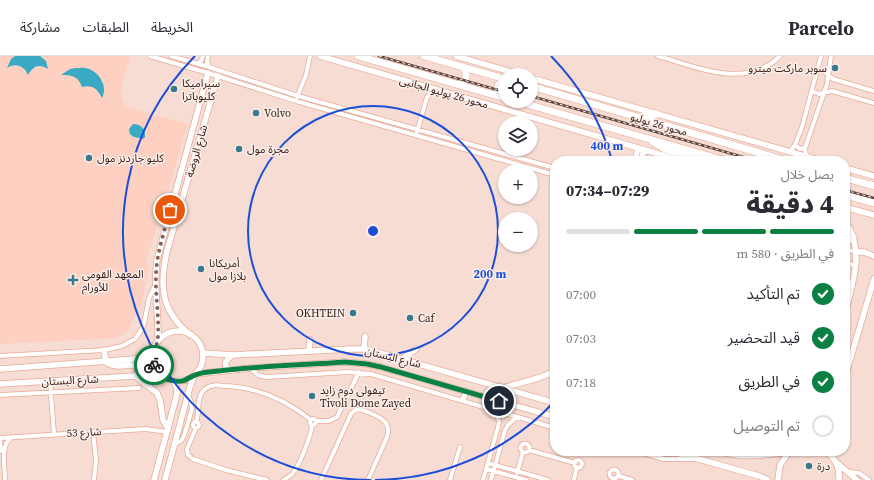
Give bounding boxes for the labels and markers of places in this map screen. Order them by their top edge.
place label: سوبر ماركت ميترو [748,61,827,76]
marker: سوبر ماركت ميترو [830,63,840,73]
place label: سيراميكا كليوباترا [182,76,220,104]
marker: سيراميكا كليوباترا [169,84,179,94]
place label: Volvo [264,106,291,121]
marker: Volvo [251,108,261,118]
place label: مجرة مول [247,142,290,157]
marker: مجرة مول [234,144,244,154]
place label: كليو جاردنز مول [97,151,164,166]
marker: كليو جاردنز مول [84,153,94,163]
pin [153,193,187,227]
centre of rings [366,224,380,238]
place label: أمريكانا بلازا مول [209,256,246,284]
marker: أمريكانا بلازا مول [196,264,206,274]
place label: المعهد القومى للأورام [82,267,144,295]
marker: المعهد القومى للأورام [67,274,79,286]
place label: OKHTEIN [296,306,345,321]
marker: OKHTEIN [348,308,358,318]
place label: Caf [418,311,436,326]
marker: Caf [405,313,415,323]
place label: تيفولى دوم زايد Tivoli Dome Zayed [320,383,412,411]
pin [482,384,516,418]
marker: تيفولى دوم زايد Tivoli Dome Zayed [307,391,317,401]
place label: درة [817,459,830,474]
marker: درة [804,461,814,471]

